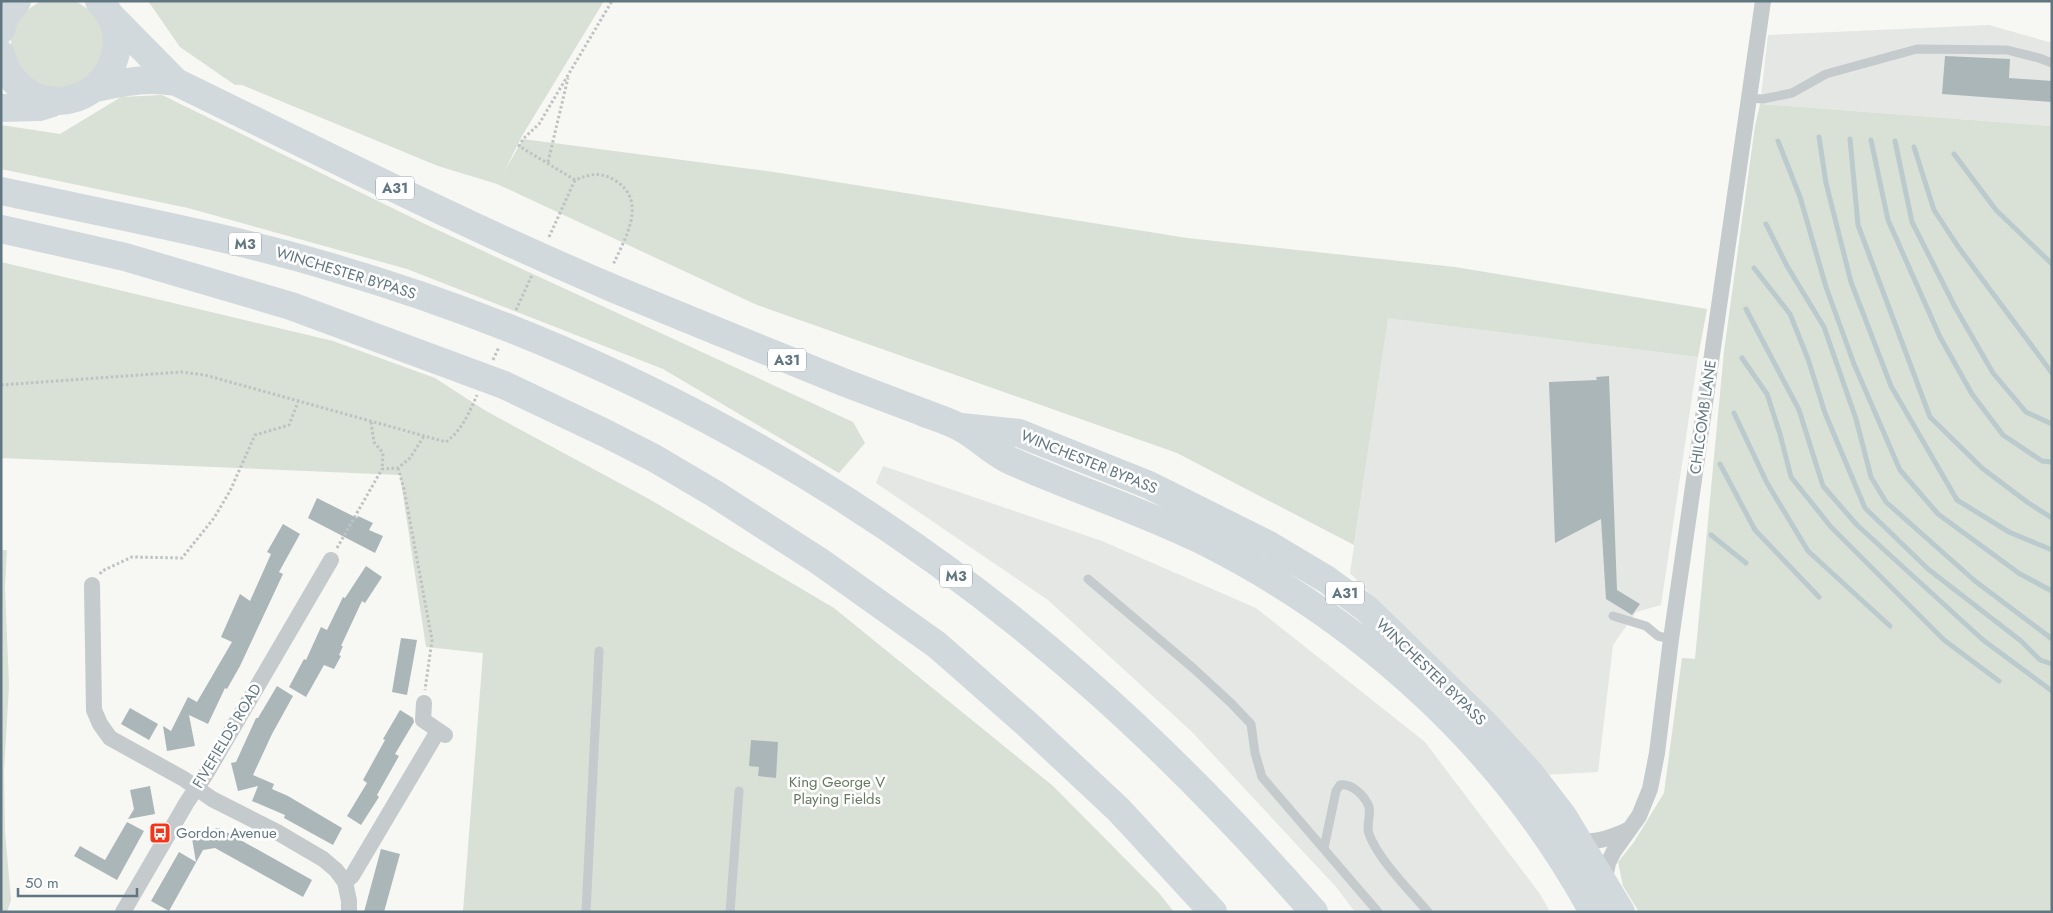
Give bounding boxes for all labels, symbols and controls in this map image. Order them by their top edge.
road number: A31 [376,177,414,200]
road number: M3 [229,232,261,255]
street label: WINCHESTER BYPASS [273,241,419,305]
road number: A31 [768,348,806,372]
street label: CHILCOMB LANE [1684,358,1722,476]
street label: WINCHESTER BYPASS [1017,425,1161,499]
road number: M3 [940,564,972,588]
road number: A31 [1326,582,1364,604]
street label: WINCHESTER BYPASS [1371,614,1491,730]
street label: FIVEFIELDS ROAD [187,680,267,792]
park label: King George V Playing Fields [789,771,885,810]
bus stop icon: Gordon Avenue [148,821,172,845]
place label: Gordon Avenue [176,822,277,844]
scale bar [18,866,136,898]
text: 50 m [25,872,59,894]

